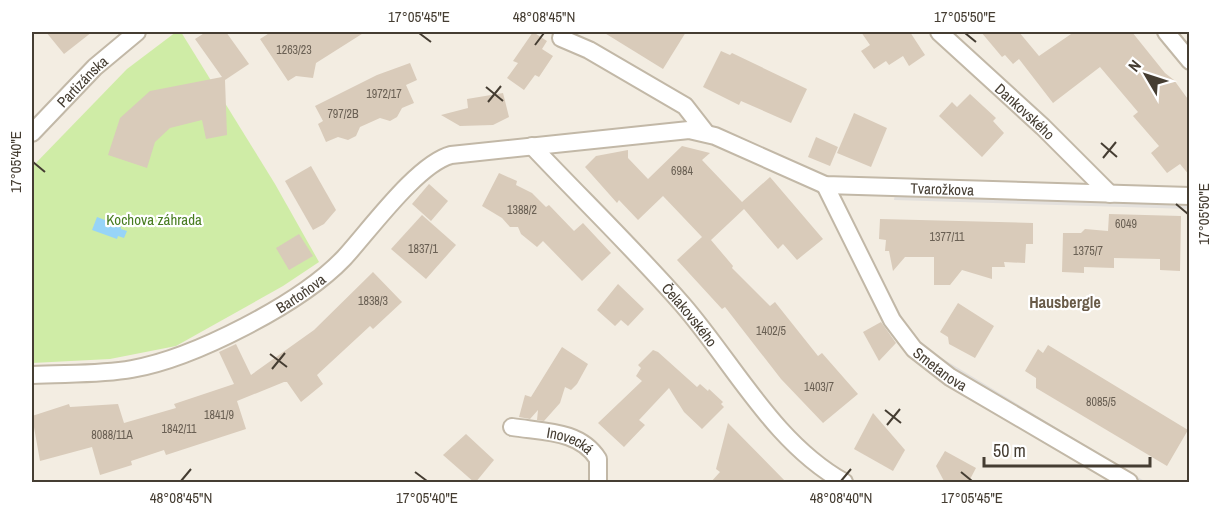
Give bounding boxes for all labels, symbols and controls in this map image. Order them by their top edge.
text: 17°05'45"E [388,6,450,27]
text: 48°08'45"N [513,6,575,27]
text: 17°05'50"E [934,6,996,27]
house number: 1263/23 [276,42,312,58]
north arrow [1116,45,1176,105]
street label: Partizánska [52,50,112,112]
text: N [1123,55,1146,76]
street label: Dankovského [991,78,1060,144]
house number: 1972/17 [366,86,402,102]
house number: 797/2B [327,106,359,122]
text: 17°05'40"E [5,131,26,193]
house number: 6984 [671,163,693,179]
street label: Tvarožkova [910,177,975,200]
text: 17°05'50"E [1193,183,1214,245]
house number: 1388/2 [507,202,537,218]
park label: Kochova záhrada [106,209,202,230]
house number: 6049 [1115,216,1137,232]
house number: 1377/11 [930,229,965,245]
house number: 1837/1 [408,241,439,257]
house number: 1375/7 [1073,243,1104,259]
street label: Bartoňova [272,268,330,318]
street label: Čelakovského [657,278,723,351]
district label: Hausbergle [1029,291,1101,313]
house number: 1838/3 [358,293,388,309]
house number: 1402/5 [756,323,787,339]
street label: Smetanova [909,342,971,395]
house number: 1403/7 [804,379,835,395]
house number: 8085/5 [1086,394,1117,410]
house number: 1841/9 [204,407,234,423]
house number: 1842/11 [162,421,197,437]
street label: Inovecká [545,421,599,458]
house number: 8088/11A [91,427,133,443]
scale bar [984,430,1150,468]
text: 50 m [993,438,1026,463]
text: 48°08'45"N [150,487,212,508]
text: 17°05'40"E [396,487,458,508]
text: 48°08'40"N [810,487,872,508]
text: 17°05'45"E [941,487,1003,508]

